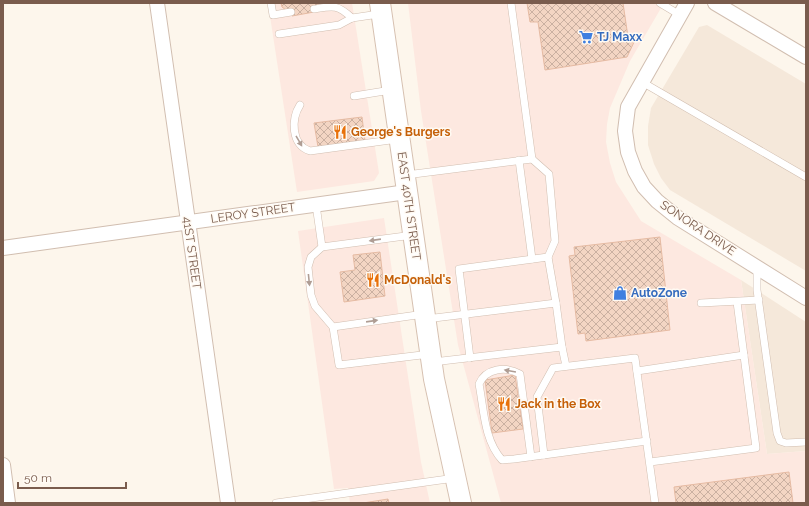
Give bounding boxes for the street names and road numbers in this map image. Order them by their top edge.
street label: EAST 40TH STREET [394,151,424,262]
street label: SONORA DRIVE [658,198,738,258]
street label: LEROY STREET [210,200,297,226]
street label: 41ST STREET [180,216,204,291]

